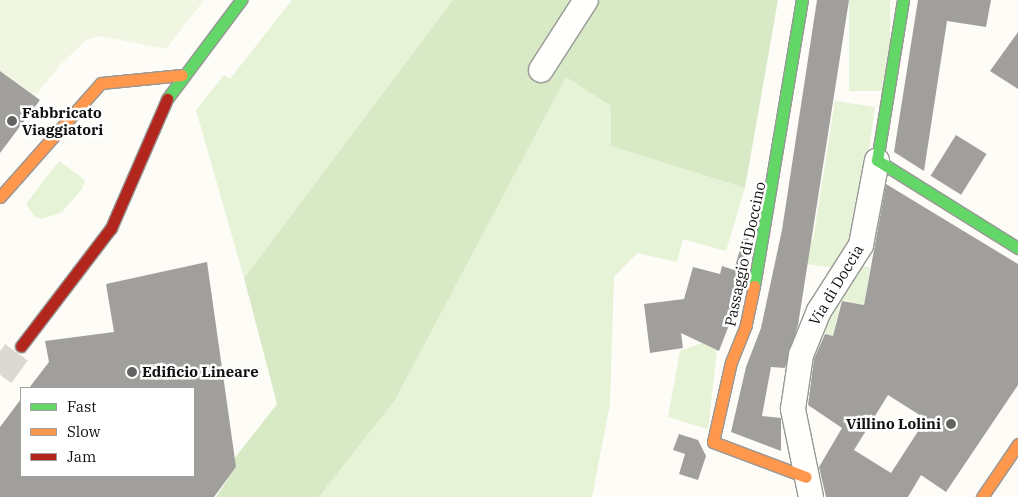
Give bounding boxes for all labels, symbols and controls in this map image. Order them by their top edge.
place label: Fabbricato Viaggiatori [22,103,103,138]
marker: Fabbricato Viaggiatori [6,115,18,127]
street label: Passaggio di Doccino [721,180,769,328]
street label: Via di Doccia [805,241,867,329]
place label: Edificio Lineare [142,363,259,381]
marker: Edificio Lineare [126,366,138,378]
legend [20,387,195,477]
text: Fast [67,397,97,416]
place label: Villino Lolini [846,415,941,433]
marker: Villino Lolini [945,418,957,430]
text: Slow [67,422,100,441]
text: Jam [67,447,96,466]

